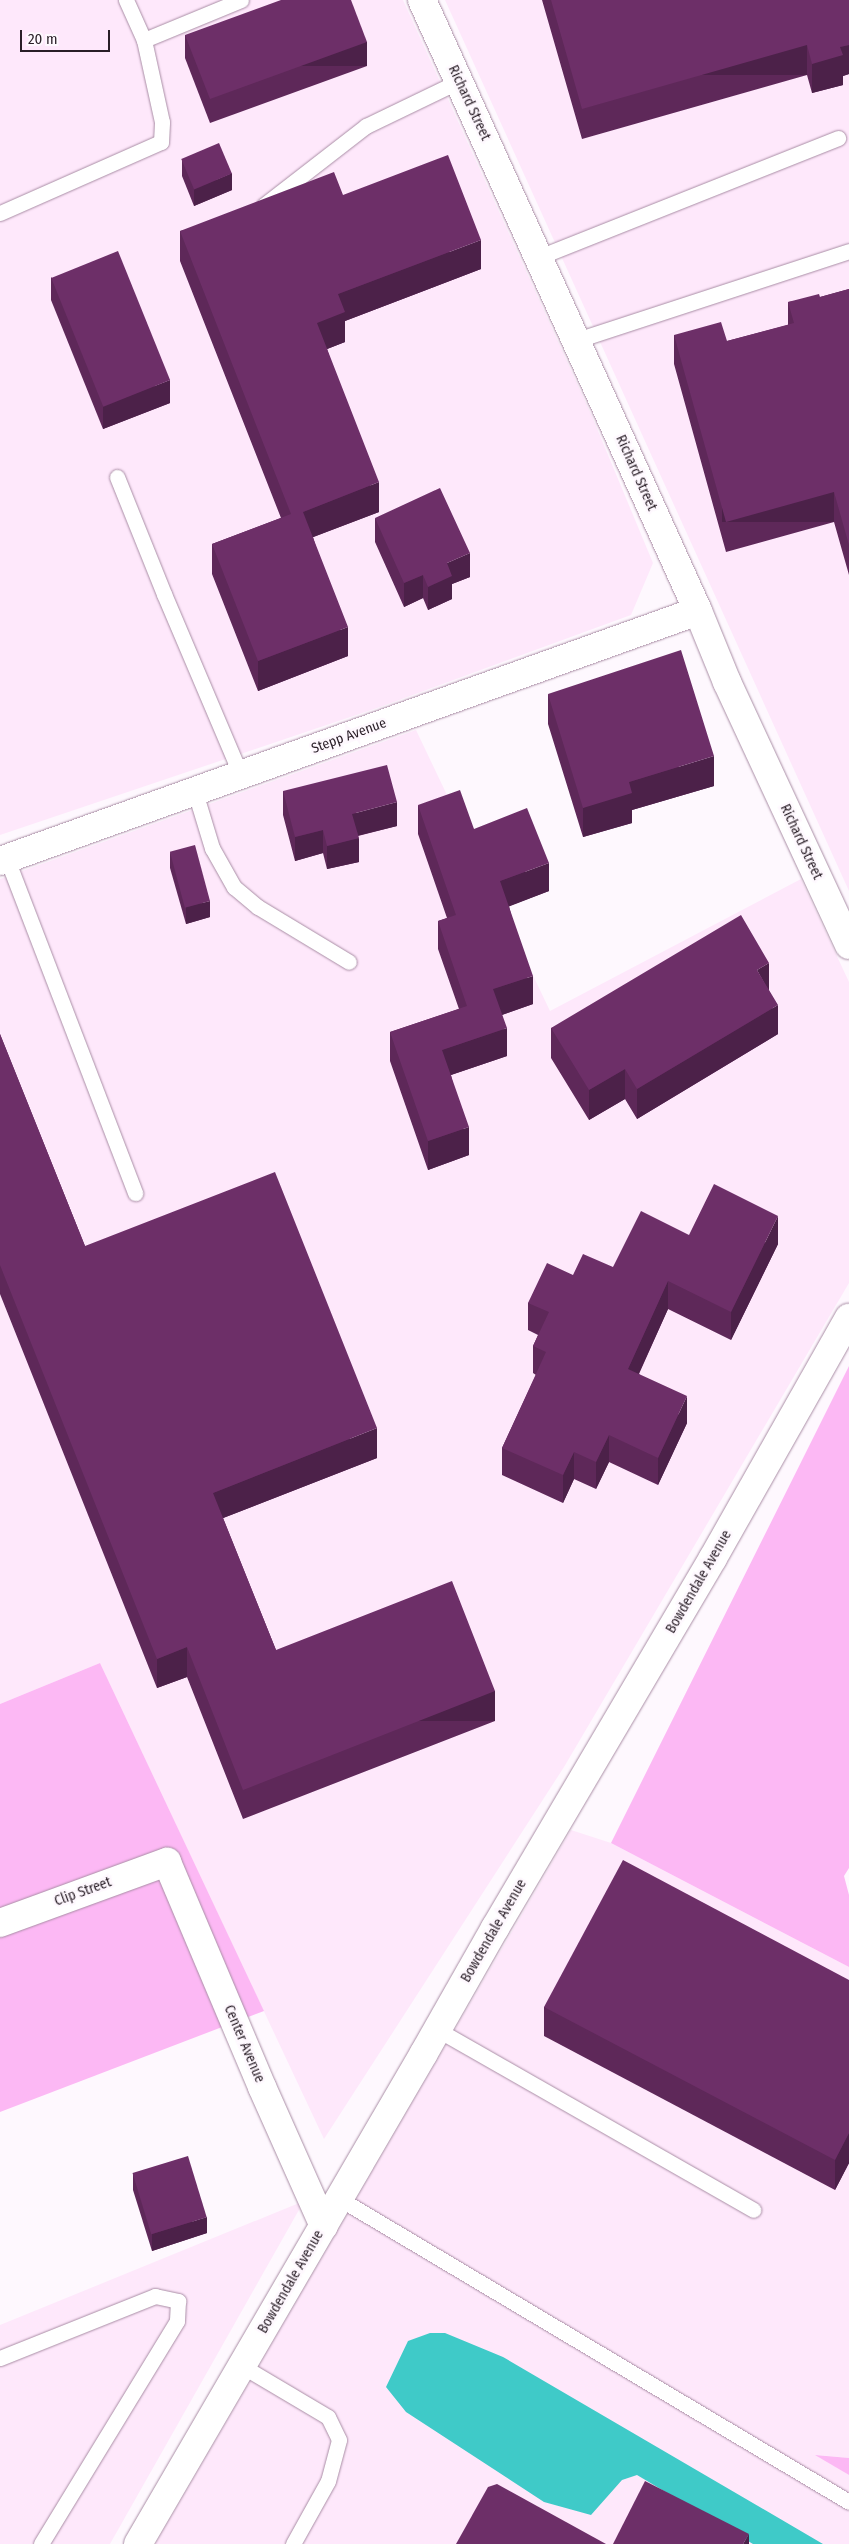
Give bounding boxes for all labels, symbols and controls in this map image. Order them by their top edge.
scale bar [22,20,112,52]
text: 20 m [28,30,58,48]
street label: Richard Street [444,63,494,143]
street label: Richard Street [612,433,660,513]
street label: Stepp Avenue [309,715,389,757]
street label: Richard Street [776,802,826,882]
street label: Bowdendale Avenue [663,1528,735,1636]
street label: Clip Street [52,1874,114,1910]
street label: Bowdendale Avenue [458,1877,530,1985]
street label: Center Avenue [220,2003,268,2085]
street label: Bowdendale Avenue [255,2228,327,2336]

